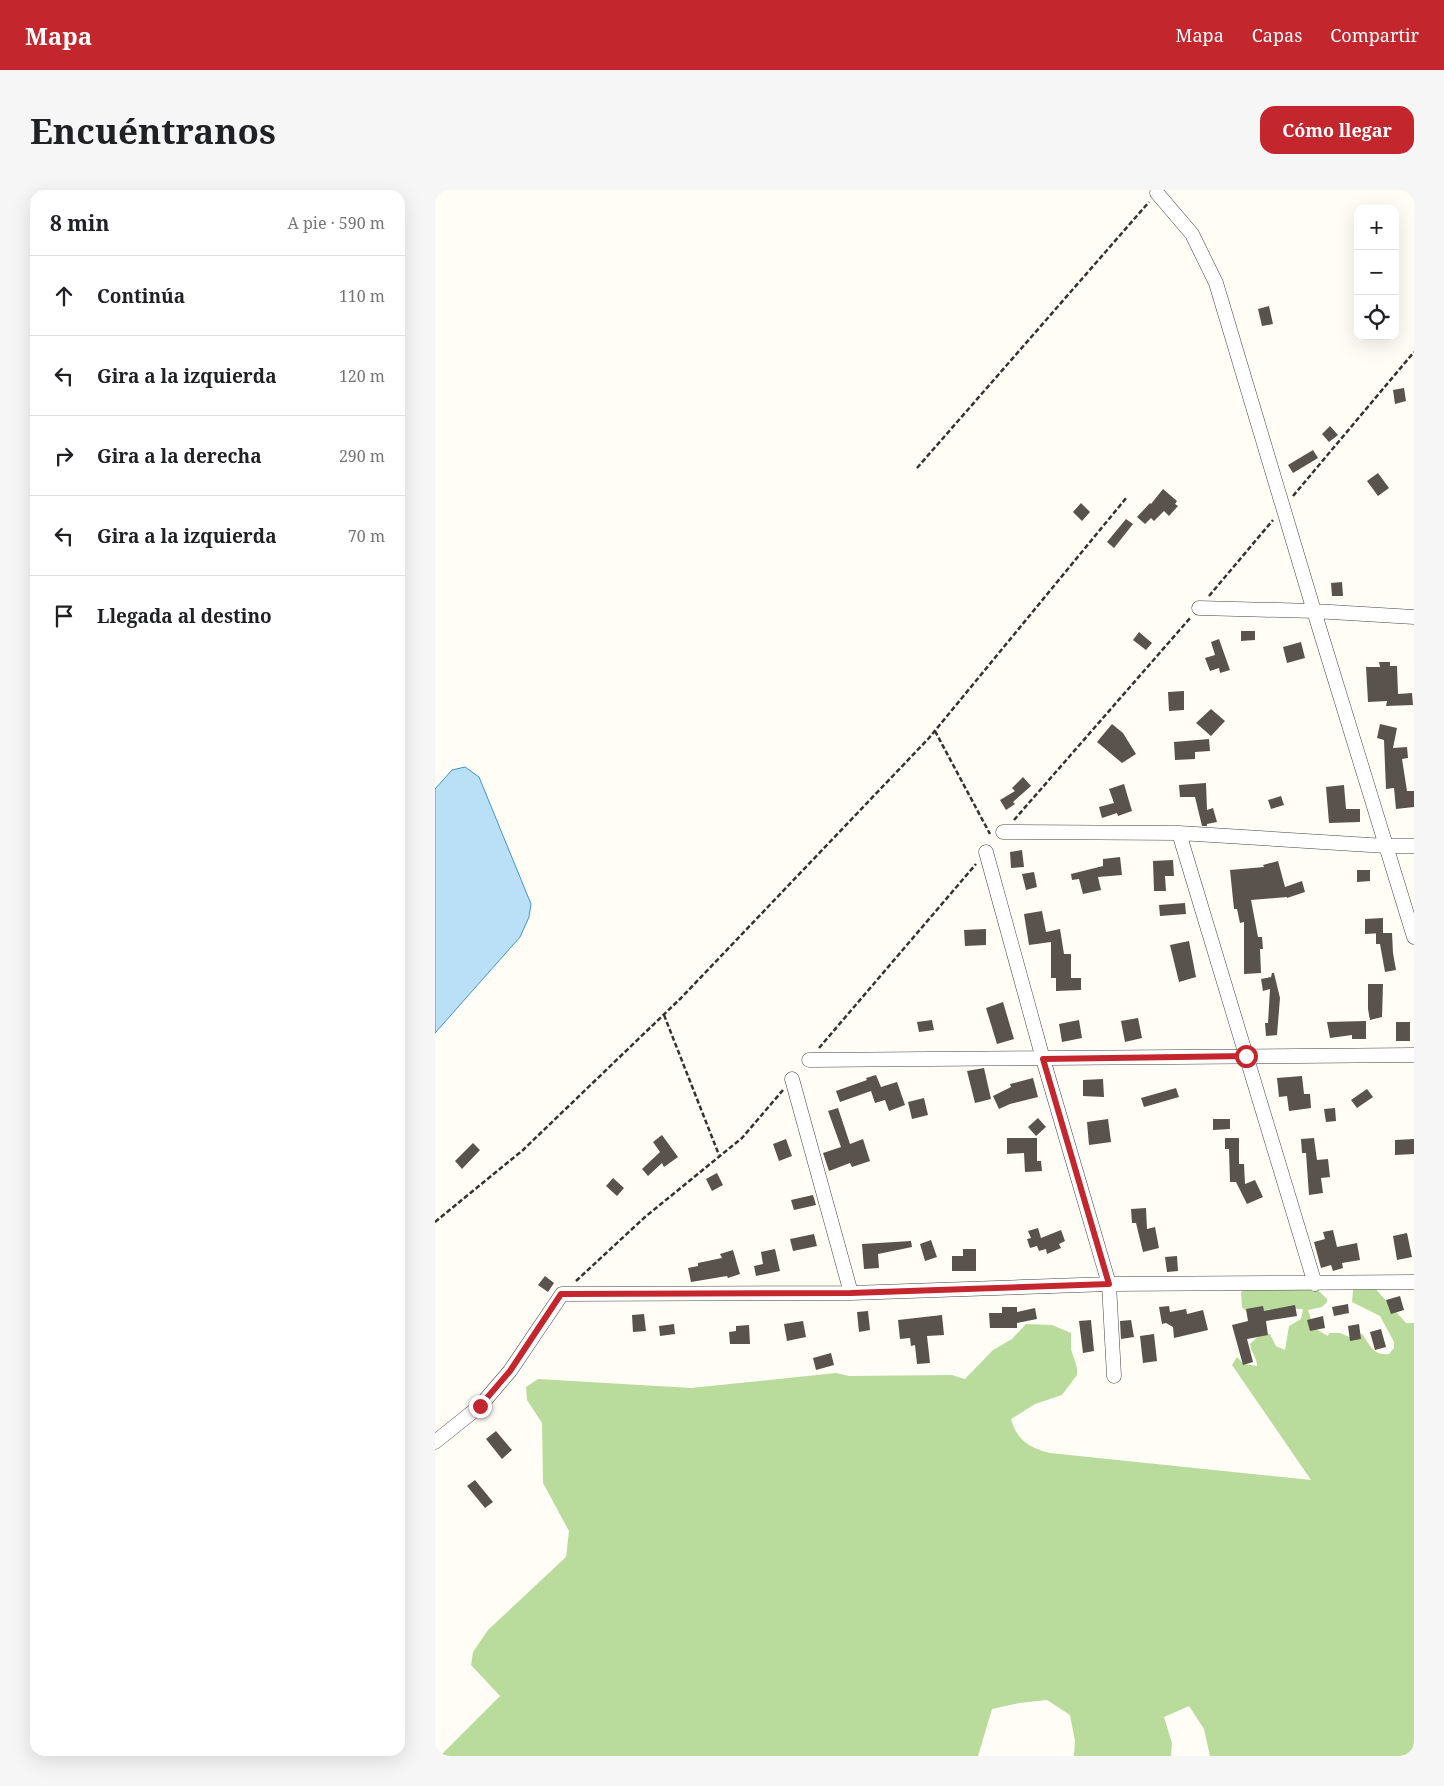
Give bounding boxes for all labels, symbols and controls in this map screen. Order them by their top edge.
text: Mapa [25,19,92,52]
text: Mapa [1176,23,1224,47]
text: Capas [1252,23,1302,47]
text: Compartir [1330,23,1419,47]
button: Cómo llegar [1260,106,1414,154]
text: Encuéntranos [30,107,276,154]
map controls [1354,205,1399,340]
button: + [1354,205,1399,250]
text: 8 min [50,209,109,237]
text: A pie · 590 m [288,212,385,234]
button: − [1354,250,1399,295]
icon: ahead [50,282,78,310]
text: Continúa [97,283,185,309]
text: 110 m [339,285,385,307]
button: locate [1354,295,1399,340]
icon: left [50,362,78,390]
text: Gira a la izquierda [97,363,277,389]
text: 120 m [339,365,385,387]
icon: right [50,442,78,470]
text: Gira a la derecha [97,443,262,469]
text: 290 m [339,445,385,467]
icon: left [50,522,78,550]
text: Gira a la izquierda [97,523,277,549]
text: 70 m [348,525,385,547]
icon: arrive [50,602,78,630]
text: Llegada al destino [97,603,272,629]
route start [1235,1045,1258,1068]
route end [469,1395,492,1418]

